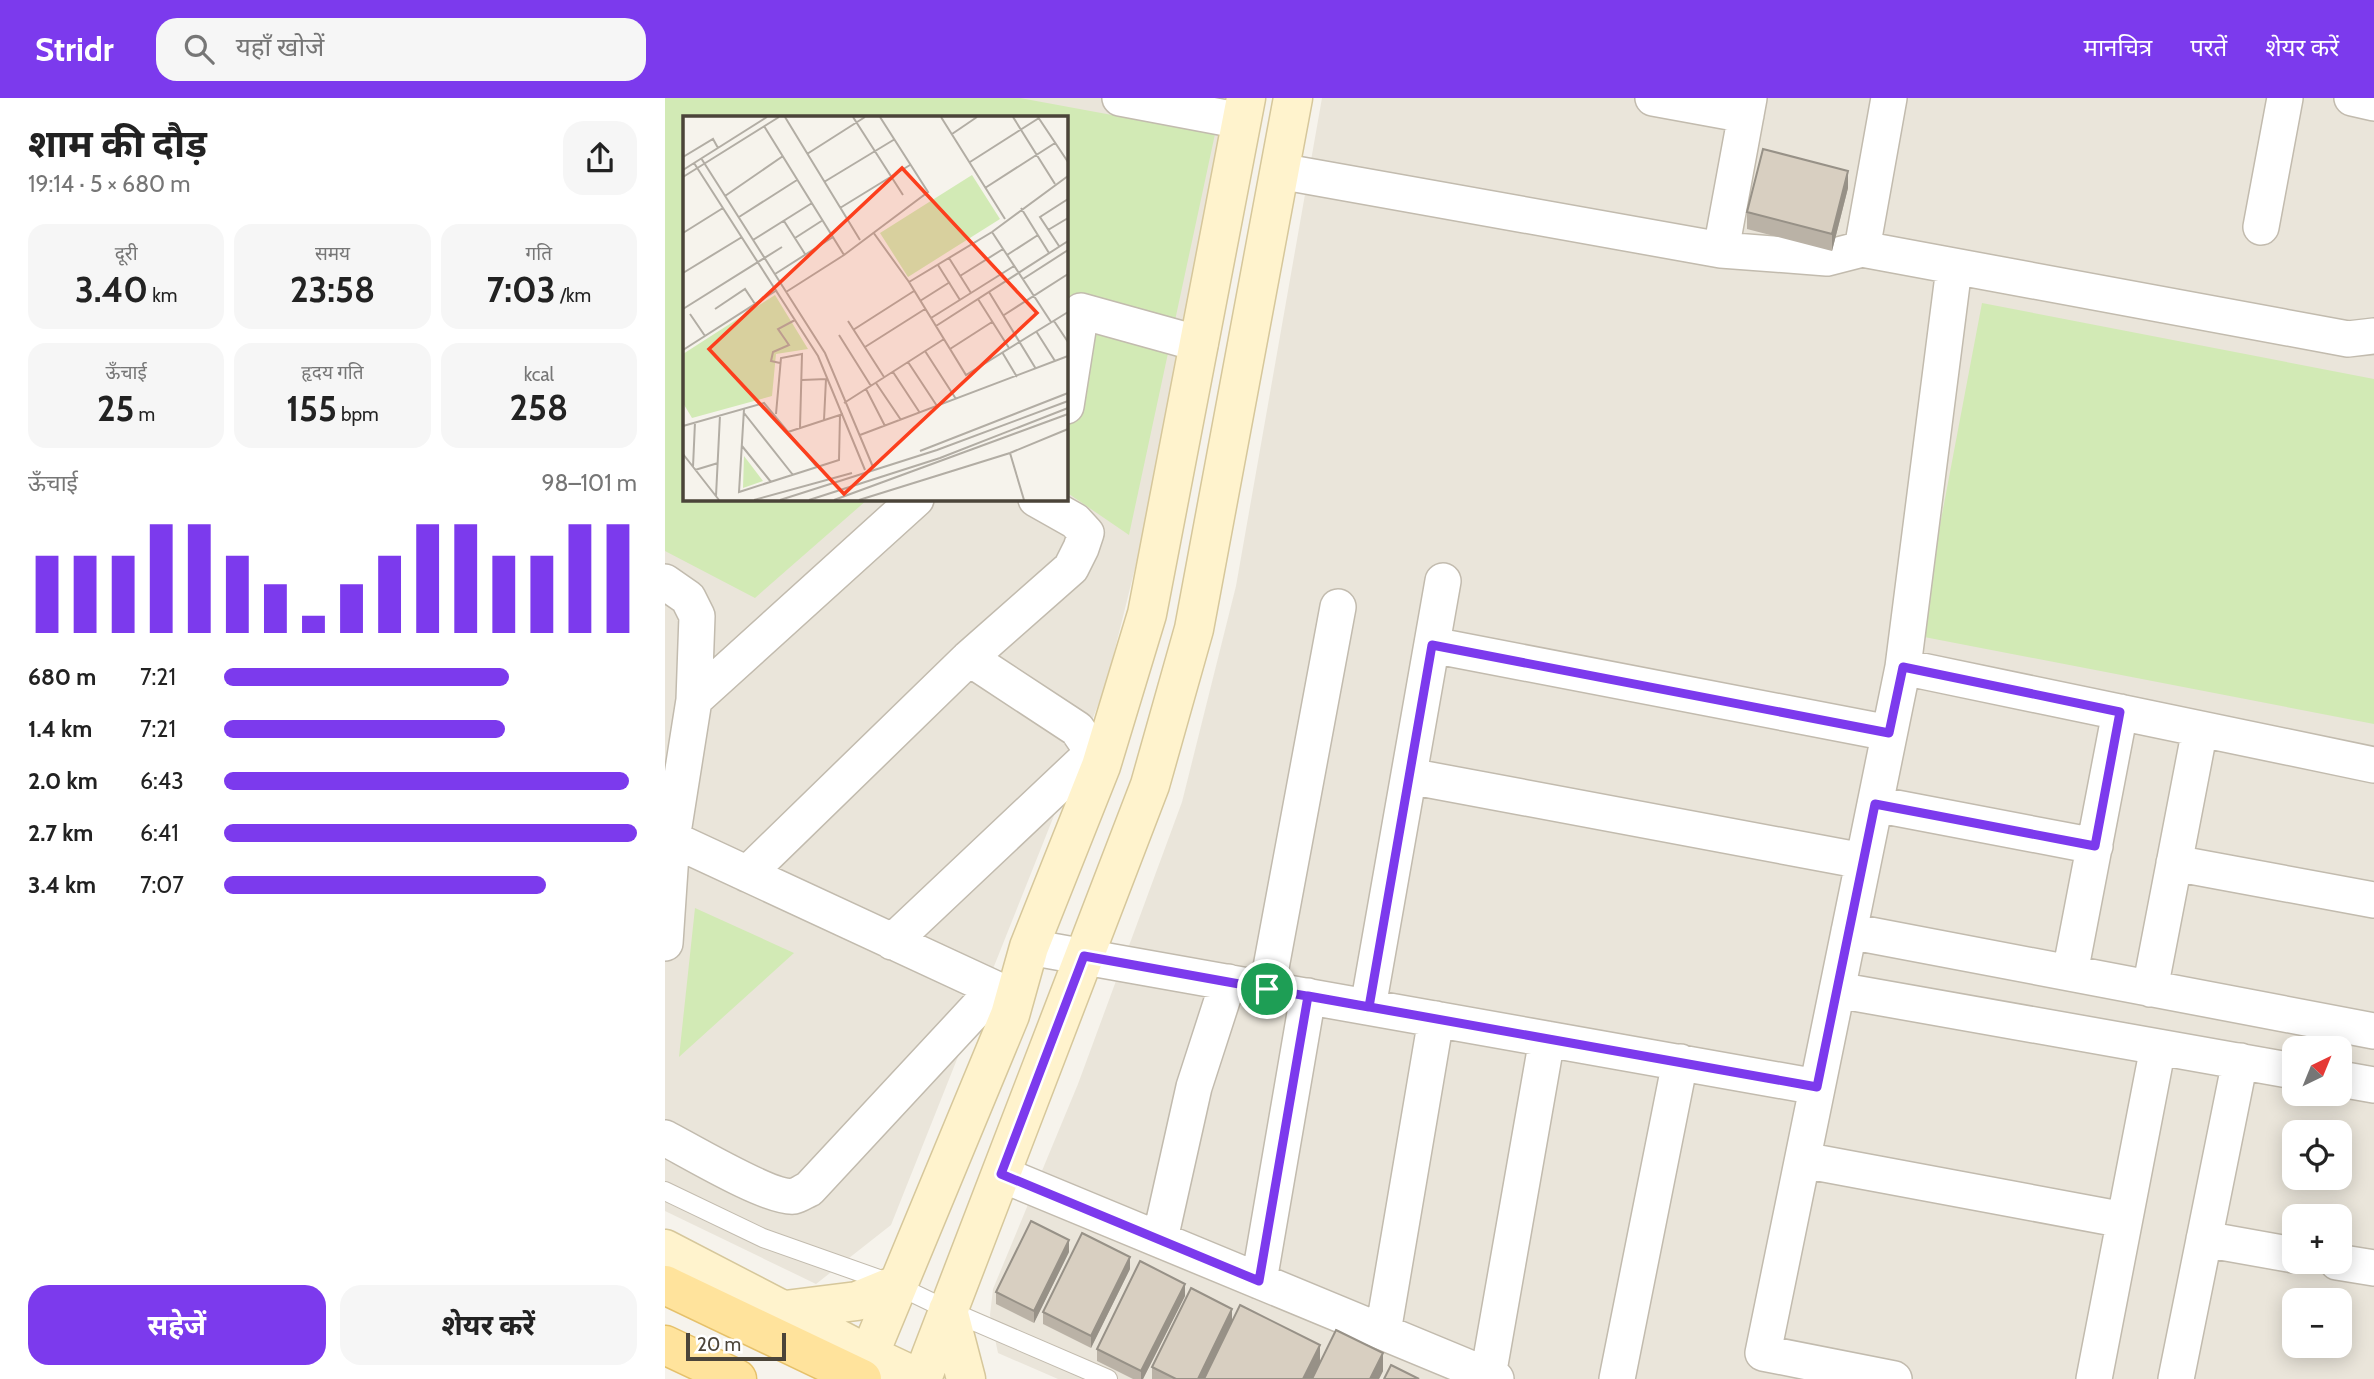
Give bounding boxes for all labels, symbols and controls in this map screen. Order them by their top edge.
search box [156,18,646,81]
text: Stridr [35,29,114,69]
icon: search [180,30,218,68]
text: यहाँ खोजें [236,31,324,63]
text: मानचित्र [2084,33,2152,62]
text: परतें [2190,33,2227,62]
text: शेयर करें [2265,33,2339,62]
inset map [683,116,1067,500]
text: शाम की दौड़ [28,120,207,167]
button: share [563,121,637,195]
text: 19:14 · 5 × 680 m [28,170,191,198]
text: दूरी [115,242,138,265]
text: समय [315,242,350,265]
text: गति [526,242,552,265]
text: 3.40 [75,268,148,311]
text: 23:58 [290,268,375,311]
text: 7:03 [486,268,556,311]
text: km [148,284,177,307]
text: /km [556,284,591,307]
text: ऊँचाई [106,361,147,384]
text: हृदय गति [301,361,364,384]
text: kcal [524,363,554,386]
text: 258 [510,386,568,429]
text: 25 [97,387,134,430]
text: 155 [286,387,337,430]
text: m [134,403,155,426]
text: bpm [337,403,379,426]
text: ऊँचाई [28,469,78,497]
text: 98–101 m [541,469,637,497]
text: 680 m [28,663,96,691]
text: 7:21 [140,663,176,691]
text: 1.4 km [28,715,92,743]
text: 7:21 [140,715,176,743]
text: 2.0 km [28,767,98,795]
text: 6:43 [140,767,184,795]
text: 2.7 km [28,819,93,847]
text: 6:41 [140,819,179,847]
text: 3.4 km [28,871,96,899]
text: 7:07 [140,871,184,899]
pin [1237,959,1297,1019]
icon: arrive [1248,970,1286,1008]
north arrow [2282,1036,2352,1106]
map controls [2282,1036,2352,1358]
button: locate [2282,1120,2352,1190]
button: + [2282,1204,2352,1274]
button: सहेजें [28,1285,326,1365]
button: शेयर करें [340,1285,637,1365]
button: − [2282,1288,2352,1358]
scale bar [686,1330,786,1362]
text: 20 m [697,1333,741,1356]

